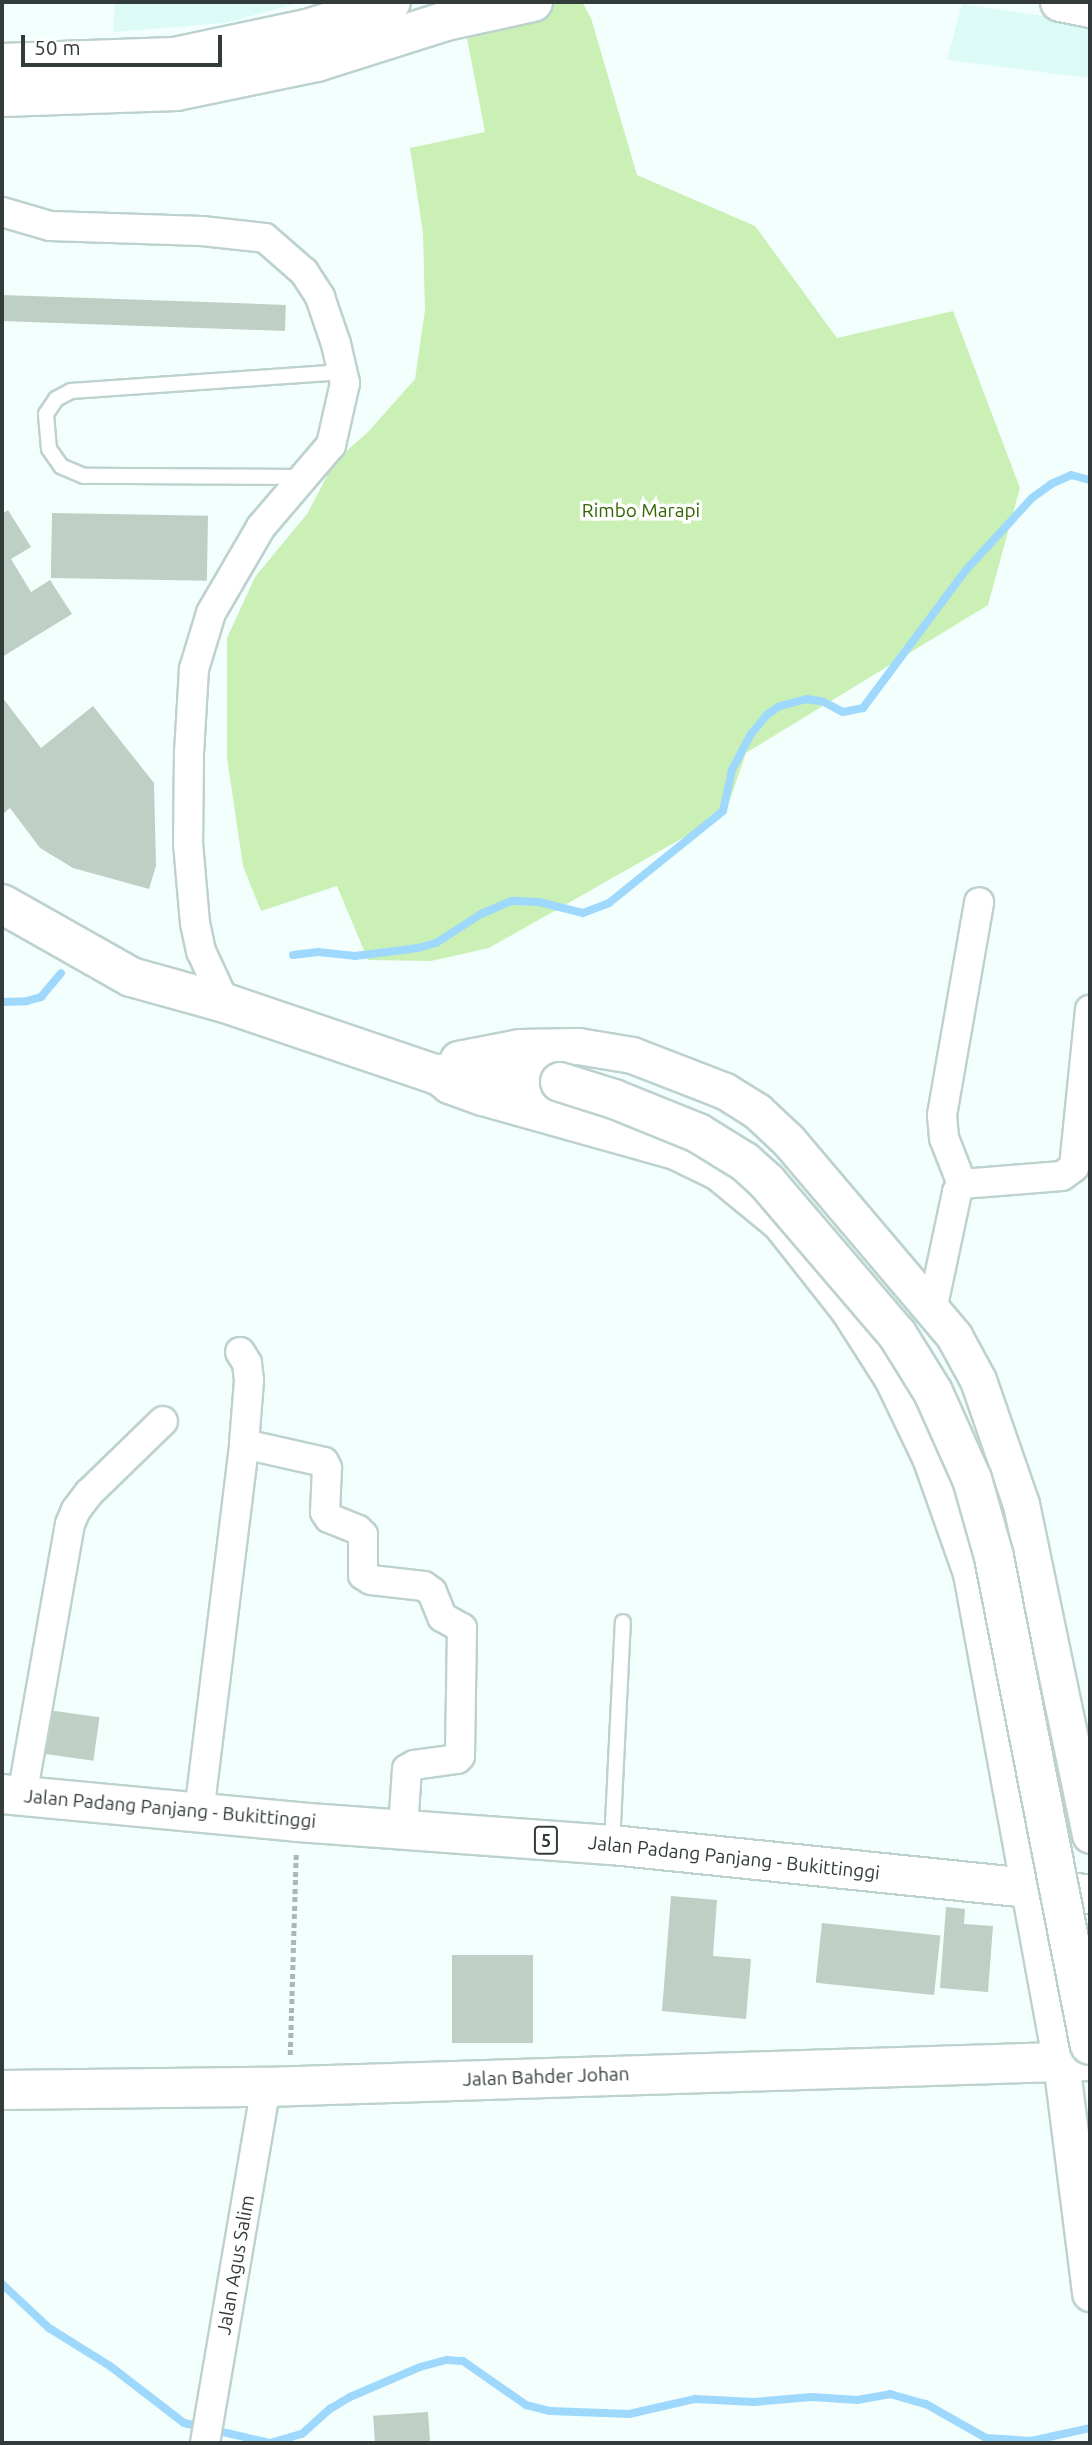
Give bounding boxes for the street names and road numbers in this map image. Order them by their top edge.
street label: Jalan Padang Panjang - Bukittinggi [23,1785,317,1833]
road number: 5 [534,1826,558,1854]
street label: Jalan Padang Panjang - Bukittinggi [587,1831,881,1885]
street label: Jalan Bahder Johan [462,2063,630,2091]
street label: Jalan Agus Salim [212,2193,260,2337]

